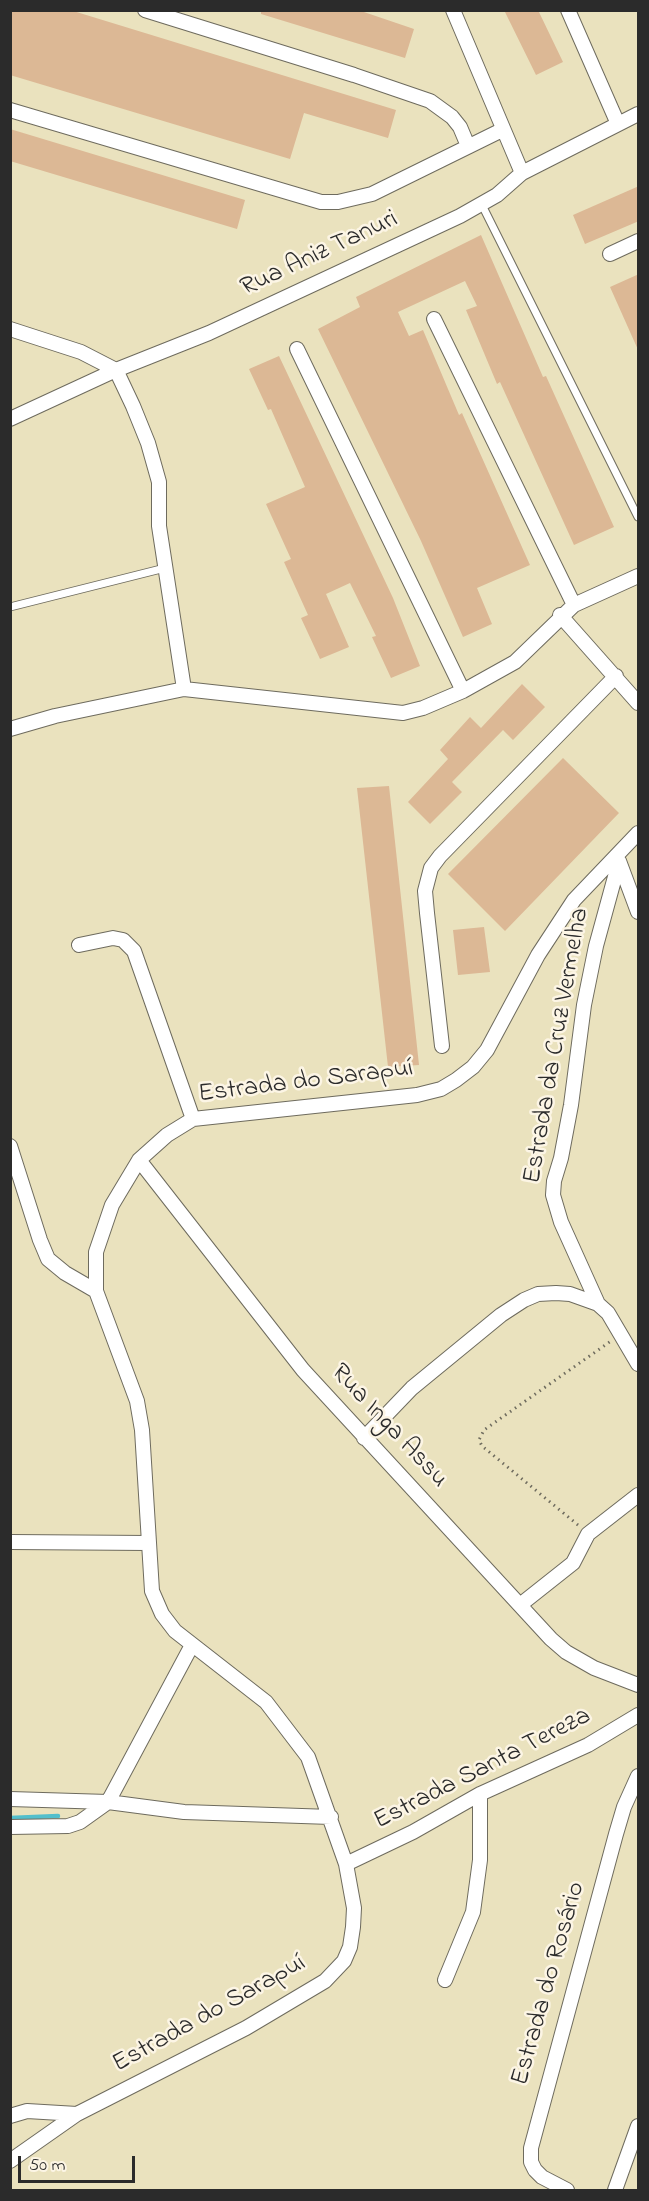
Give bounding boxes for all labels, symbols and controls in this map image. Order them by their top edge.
street label: Rua Aniz Tanuri [236,205,404,305]
street label: Estrada da Cruz Vermelha [518,906,598,1186]
street label: Estrada do Sarapuí [197,1054,415,1112]
street label: Rua Inga Assu [323,1359,453,1495]
street label: Estrada Santa Tereza [369,1702,597,1838]
street label: Estrada do Rosário [506,1879,594,2089]
street label: Estrada do Sarapuí [108,1949,312,2081]
scale bar [21,2144,138,2182]
text: 50 m [29,2153,66,2179]

